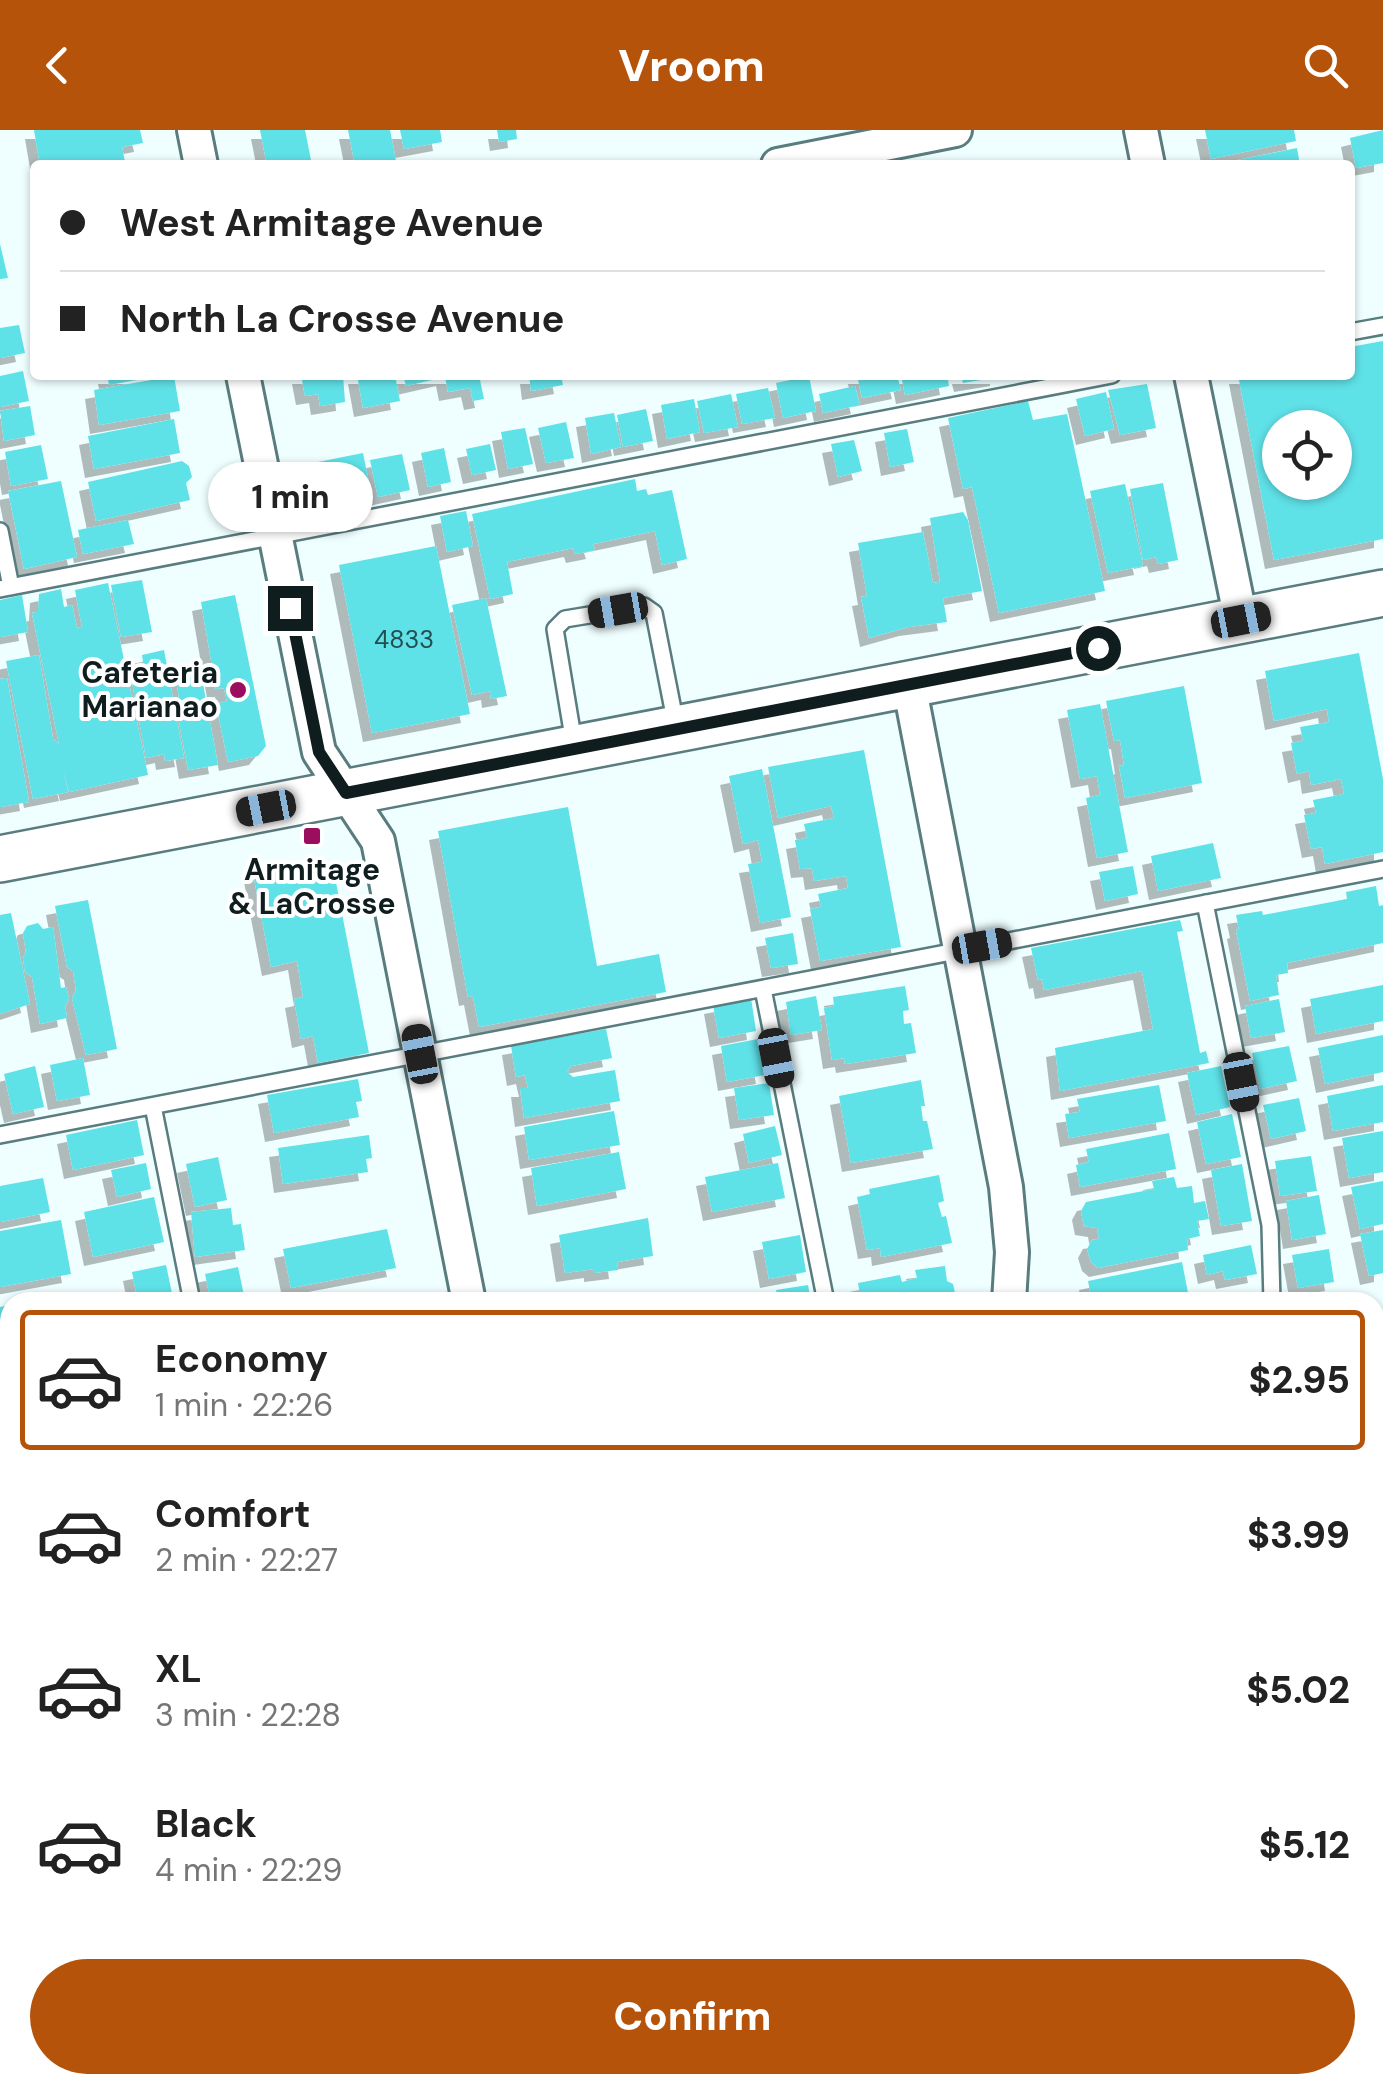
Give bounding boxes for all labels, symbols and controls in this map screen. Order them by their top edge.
text: Vroom [618,36,765,95]
icon: back [30,38,85,93]
icon: search [1298,38,1353,93]
text: West Armitage Avenue [120,198,544,248]
text: North La Crosse Avenue [120,294,564,344]
map controls [1262,410,1352,500]
button: locate [1262,410,1352,500]
callout: 1 min [208,463,372,533]
text: 1 min [251,476,330,518]
route end [268,586,313,631]
car [586,590,650,630]
car [1209,600,1273,640]
house number: 4833 [374,623,434,656]
route start [1076,626,1121,671]
place label: Cafeteria Marianao [81,653,218,726]
marker: Cafeteria Marianao [227,679,249,701]
car [234,788,298,828]
marker: Armitage & LaCrosse [301,825,323,847]
place label: Armitage & LaCrosse [228,850,396,923]
car [950,926,1014,966]
car [400,1022,440,1086]
car [756,1026,796,1090]
car [1221,1050,1261,1114]
text: Economy [155,1334,328,1384]
icon: car [35,1335,125,1425]
text: $2.95 [1249,1355,1350,1405]
text: 1 min · 22:26 [155,1384,333,1426]
text: Comfort [155,1489,311,1539]
icon: car [35,1490,125,1580]
text: $3.99 [1247,1510,1350,1560]
text: 2 min · 22:27 [155,1539,338,1581]
text: XL [155,1644,202,1694]
icon: car [35,1645,125,1735]
text: $5.02 [1246,1665,1350,1715]
text: 3 min · 22:28 [155,1694,341,1736]
text: Black [155,1799,257,1849]
icon: car [35,1800,125,1890]
text: $5.12 [1259,1820,1350,1870]
text: 4 min · 22:29 [155,1849,342,1891]
button: Confirm [30,1959,1355,2074]

